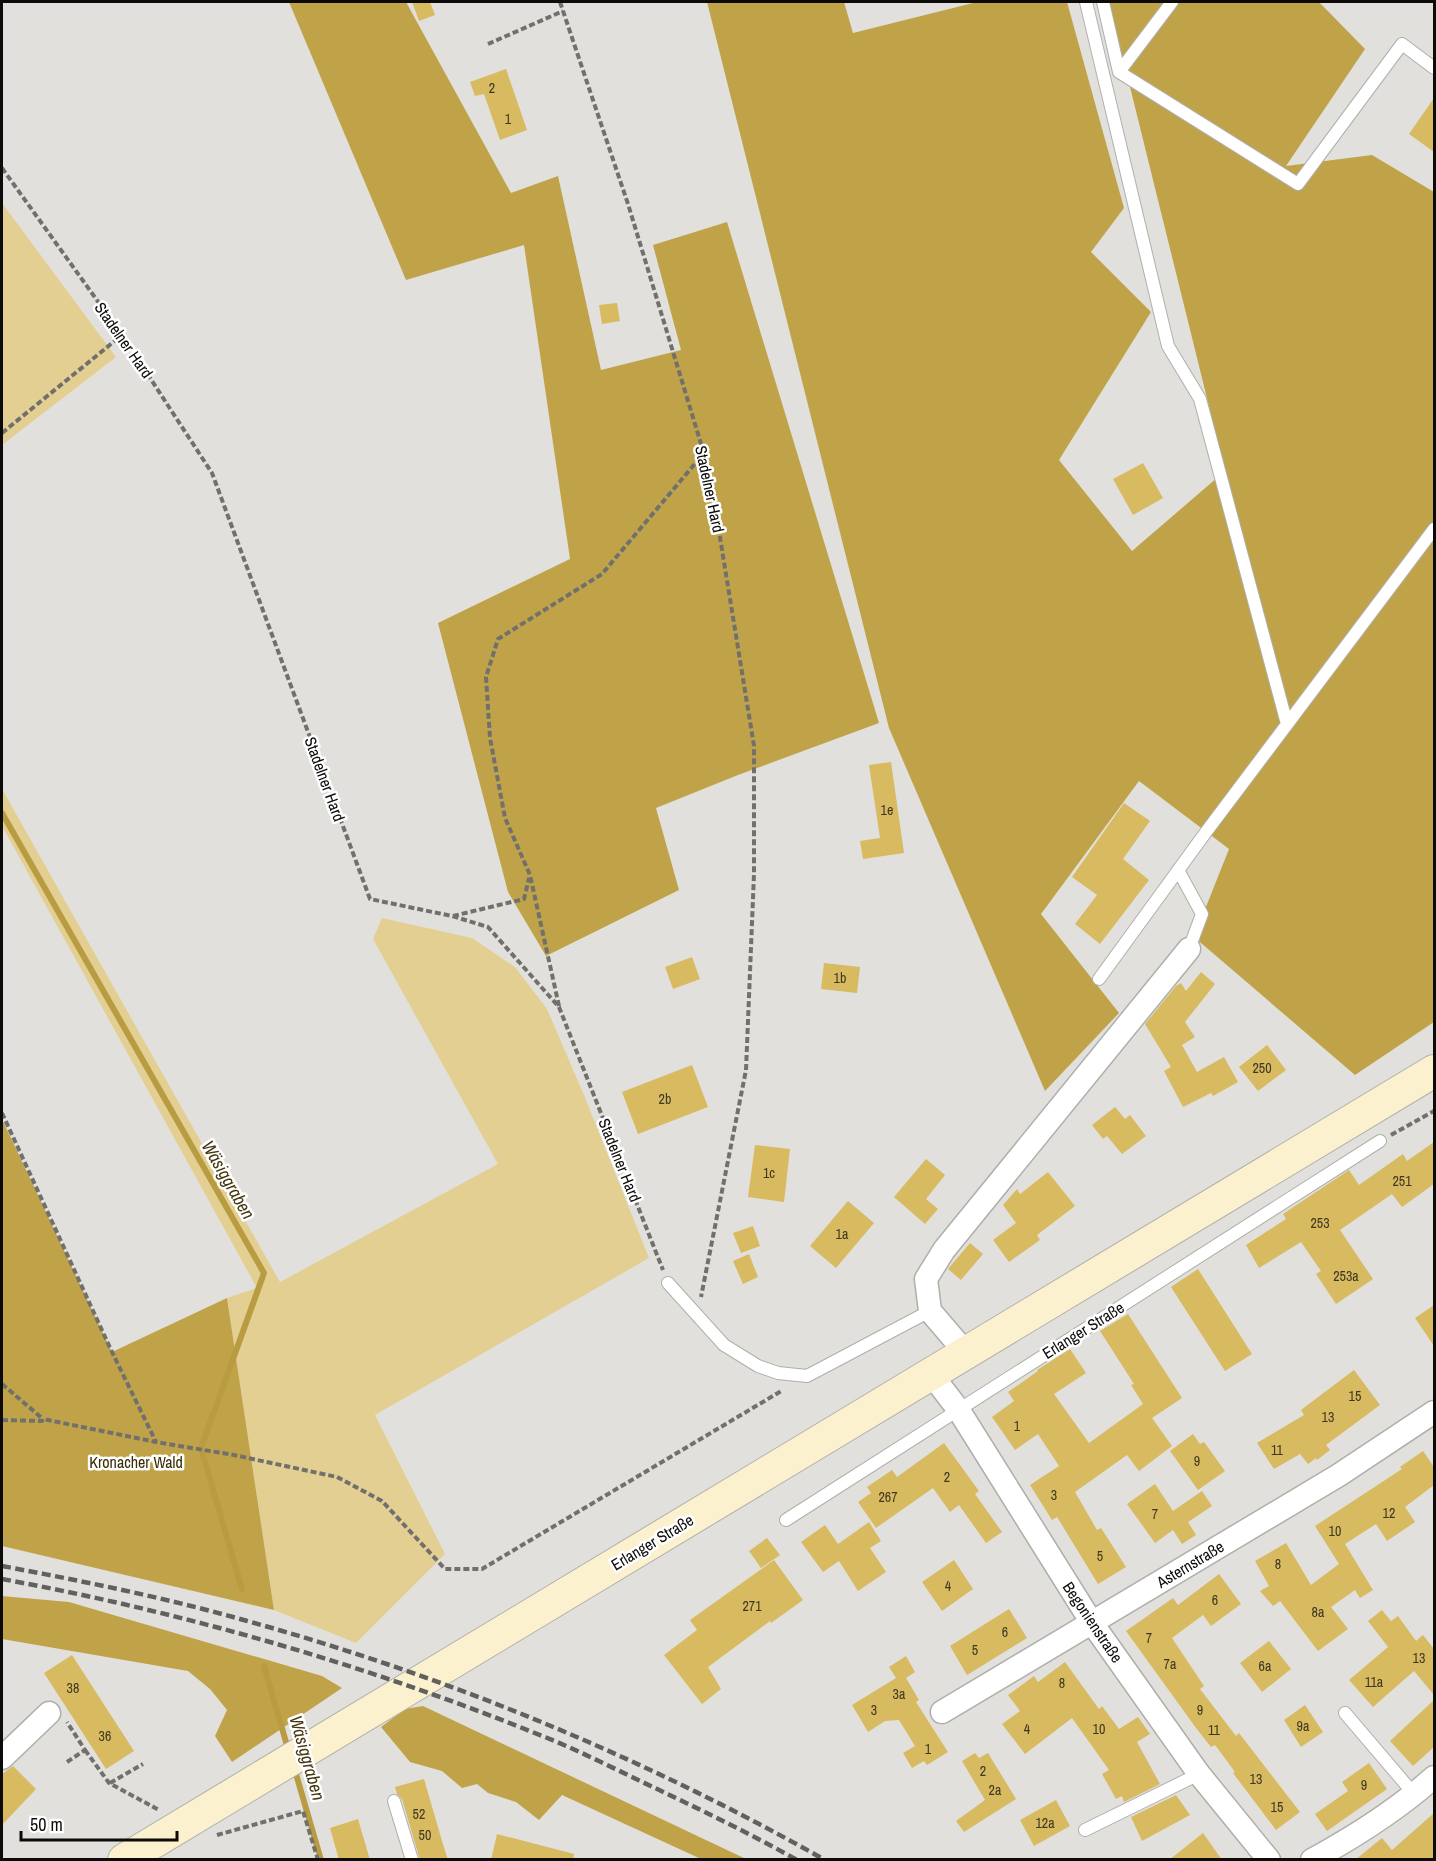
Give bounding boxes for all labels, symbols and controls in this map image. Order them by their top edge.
house number: 2 [489,79,495,97]
house number: 1 [505,110,512,128]
street label: Stadelner Hard [90,298,158,382]
street label: Stadelner Hard [690,444,730,534]
street label: Stadelner Hard [300,734,350,824]
house number: 1e [881,801,893,819]
house number: 1b [834,969,846,987]
house number: 250 [1252,1059,1272,1077]
house number: 2b [659,1090,671,1108]
street label: Stadelner Hard [593,1115,647,1205]
water label: Wäsiggraben [196,1136,261,1224]
house number: 1c [763,1164,775,1182]
house number: 251 [1392,1172,1412,1190]
house number: 253 [1310,1214,1330,1232]
house number: 1a [836,1225,849,1243]
house number: 253a [1333,1267,1359,1285]
street label: Erlanger Straße [1038,1296,1128,1364]
house number: 15 [1349,1387,1361,1405]
house number: 13 [1322,1408,1334,1426]
house number: 1 [1014,1417,1021,1435]
house number: 11 [1271,1441,1284,1459]
park label: Kronacher Wald [89,1451,183,1473]
house number: 9 [1194,1452,1200,1470]
house number: 2 [944,1468,950,1486]
house number: 3 [1051,1486,1057,1504]
house number: 267 [878,1488,898,1506]
house number: 12 [1383,1504,1395,1522]
house number: 7 [1152,1505,1158,1523]
street label: Erlanger Straße [607,1509,697,1575]
house number: 10 [1329,1522,1341,1540]
street label: Asternstraße [1151,1535,1228,1593]
house number: 5 [1097,1547,1103,1565]
house number: 8 [1275,1555,1281,1573]
house number: 4 [945,1577,952,1595]
street label: Begonienstraße [1058,1577,1128,1667]
house number: 6 [1212,1591,1218,1609]
house number: 271 [742,1597,762,1615]
house number: 8a [1312,1603,1325,1621]
house number: 6 [1002,1623,1008,1641]
house number: 7 [1146,1629,1152,1647]
house number: 5 [972,1641,978,1659]
house number: 13 [1413,1649,1425,1667]
house number: 7a [1164,1655,1177,1673]
house number: 6a [1259,1657,1272,1675]
house number: 11a [1365,1673,1384,1691]
house number: 8 [1059,1674,1065,1692]
house number: 38 [67,1679,79,1697]
house number: 3a [893,1685,906,1703]
house number: 3 [871,1701,877,1719]
house number: 9 [1197,1701,1203,1719]
water label: Wäsiggraben [283,1713,332,1803]
house number: 9a [1297,1717,1310,1735]
house number: 4 [1024,1720,1031,1738]
house number: 10 [1093,1720,1105,1738]
house number: 11 [1208,1721,1221,1739]
house number: 36 [99,1727,111,1745]
house number: 1 [925,1740,932,1758]
house number: 2 [980,1762,986,1780]
house number: 13 [1250,1770,1262,1788]
house number: 9 [1361,1776,1367,1794]
house number: 2a [989,1781,1002,1799]
house number: 15 [1271,1798,1283,1816]
scale bar [21,1804,177,1842]
house number: 52 [413,1805,425,1823]
text: 50 m [30,1812,63,1837]
house number: 12a [1035,1814,1055,1832]
house number: 50 [419,1826,431,1844]

